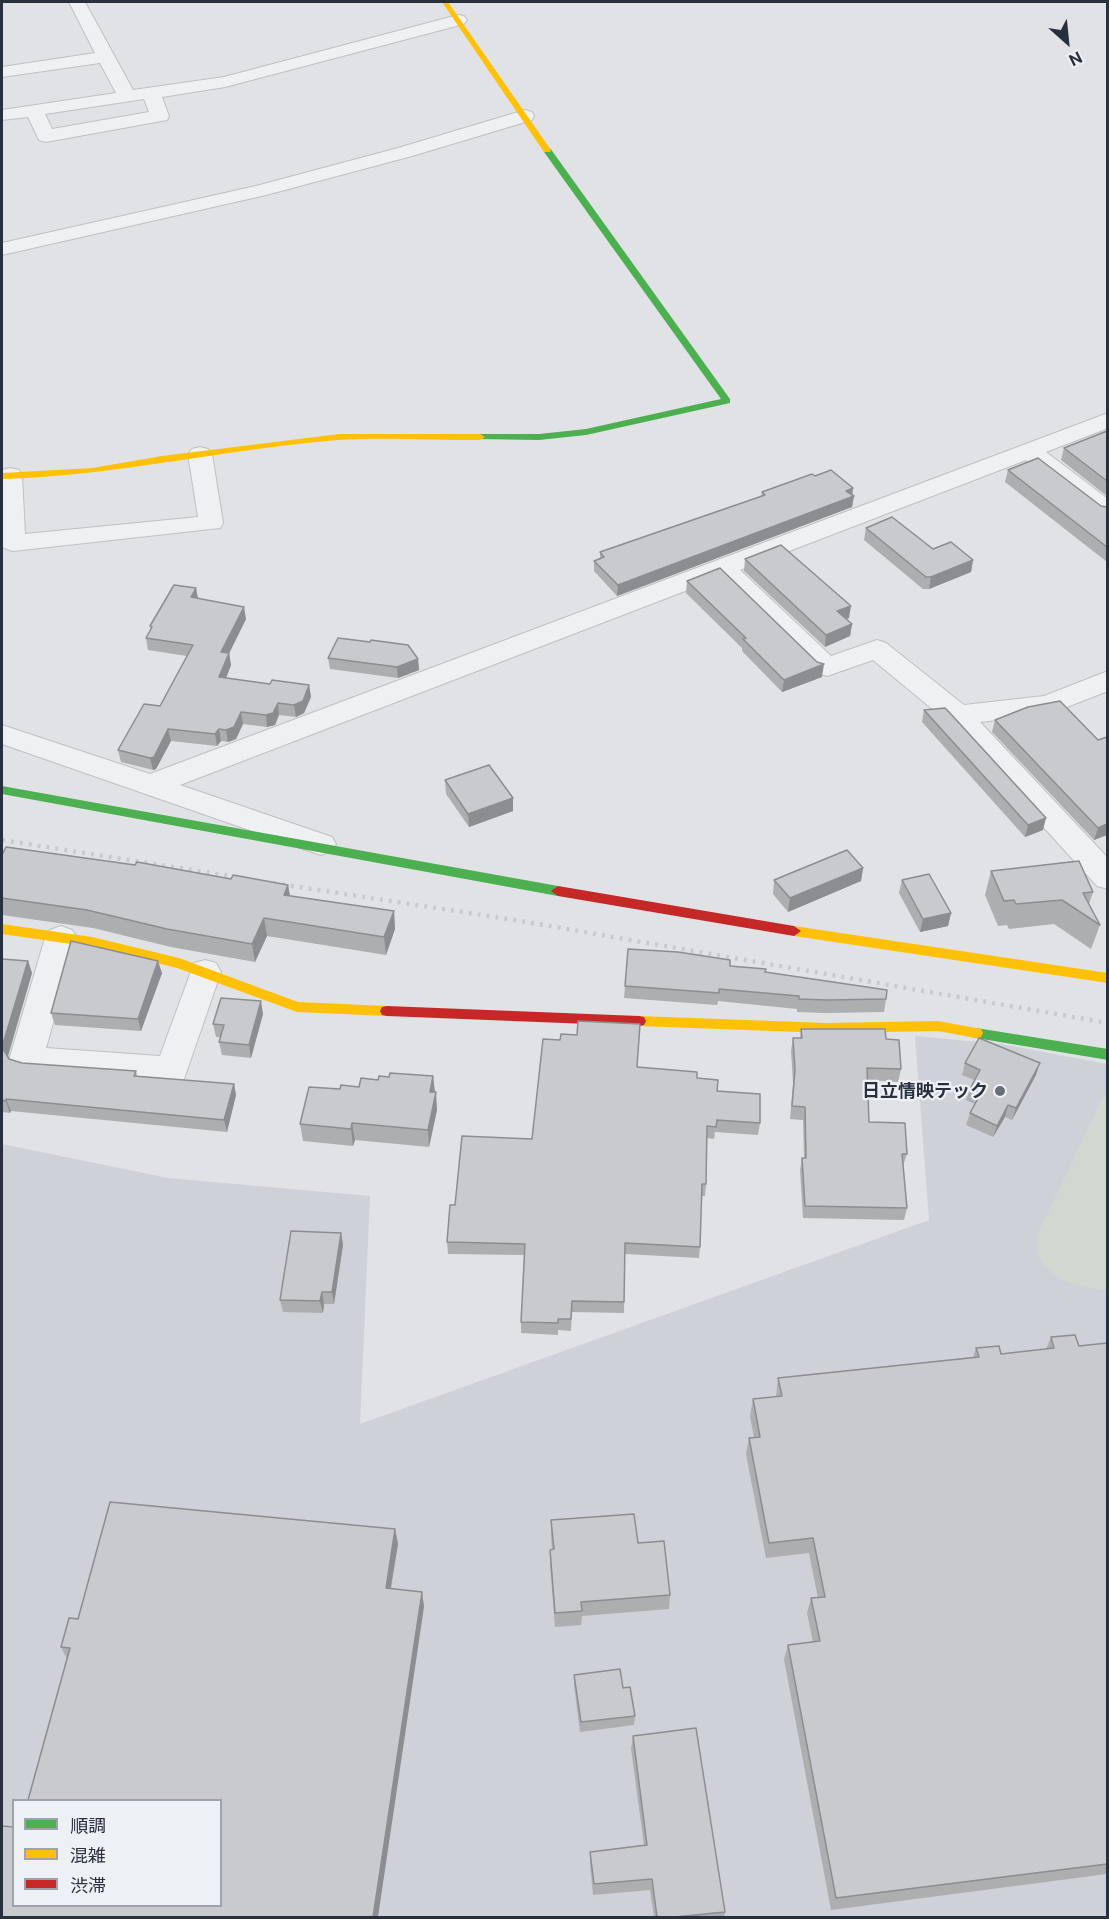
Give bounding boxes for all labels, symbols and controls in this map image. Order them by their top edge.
north arrow [1037,12,1097,72]
text: N [1066,47,1085,70]
place label: 日立情映テック [862,1080,988,1102]
marker: 日立情映テック [993,1084,1007,1098]
legend [12,1799,222,1907]
text: 順調 [70,1815,106,1836]
text: 混雑 [70,1845,106,1866]
text: 渋滞 [70,1875,106,1896]

